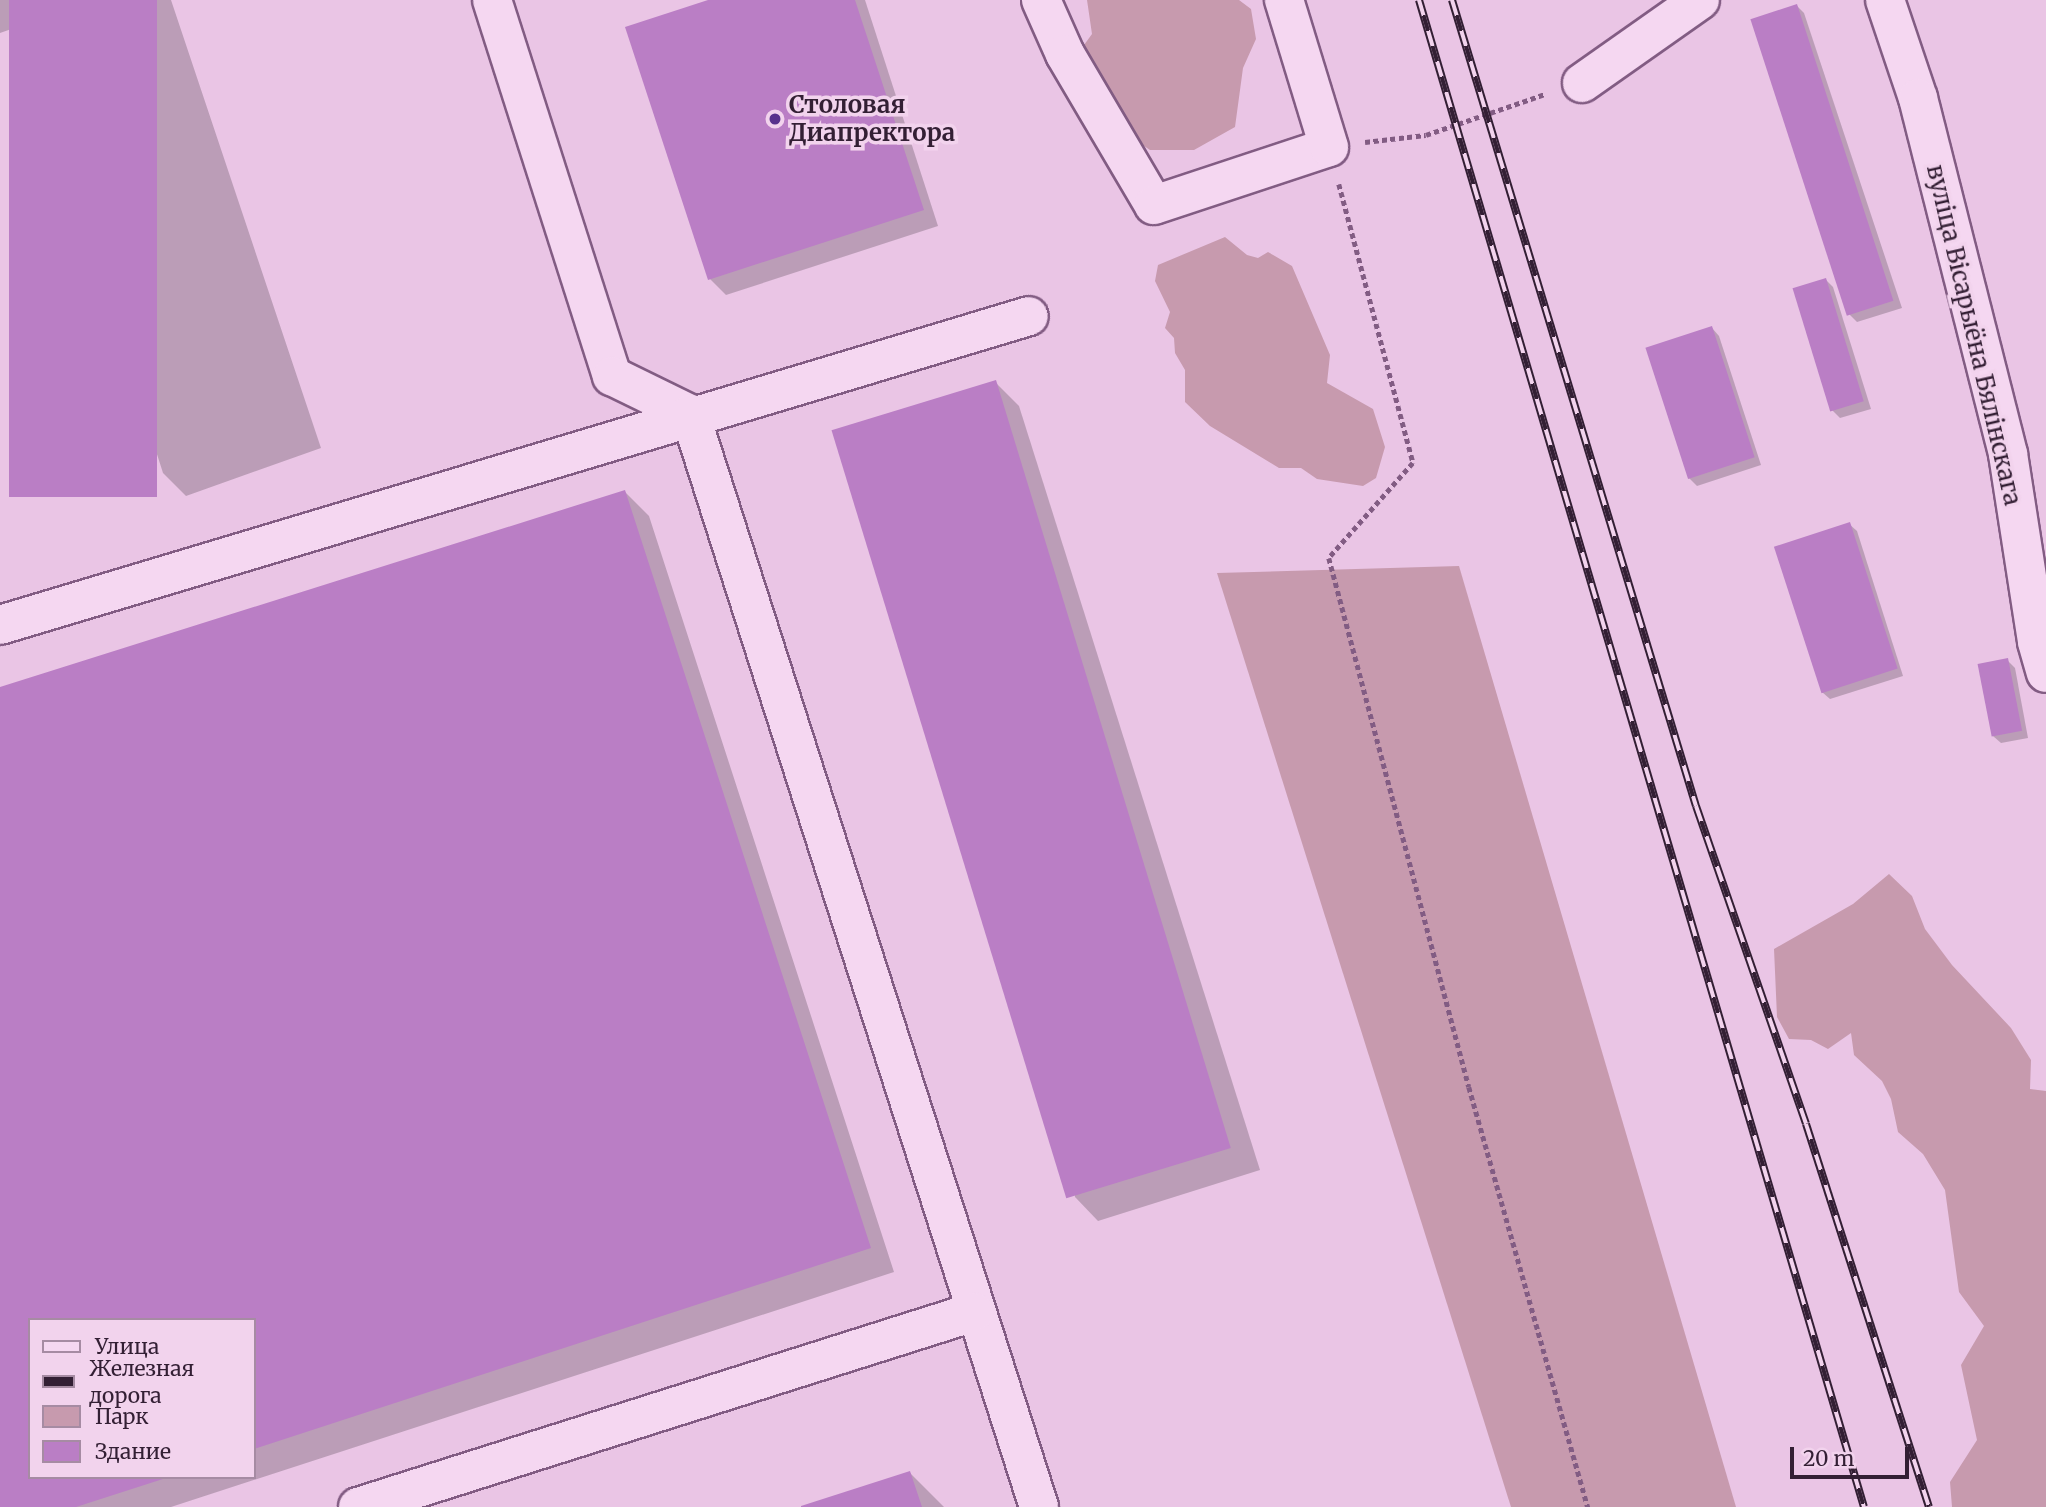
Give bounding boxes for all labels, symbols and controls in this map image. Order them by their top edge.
place label: Столовая Диапректора [789,91,955,147]
marker: Столовая Диапректора [767,111,783,127]
street label: вуліца Вісарыёна Бялінскага [1921,162,2027,508]
legend [28,1318,256,1479]
text: Улица [95,1333,159,1360]
text: Железная дорога [89,1355,194,1409]
text: Парк [95,1403,149,1430]
scale bar [1794,1434,1913,1478]
text: Здание [95,1438,171,1465]
text: 20 m [1803,1445,1854,1472]

